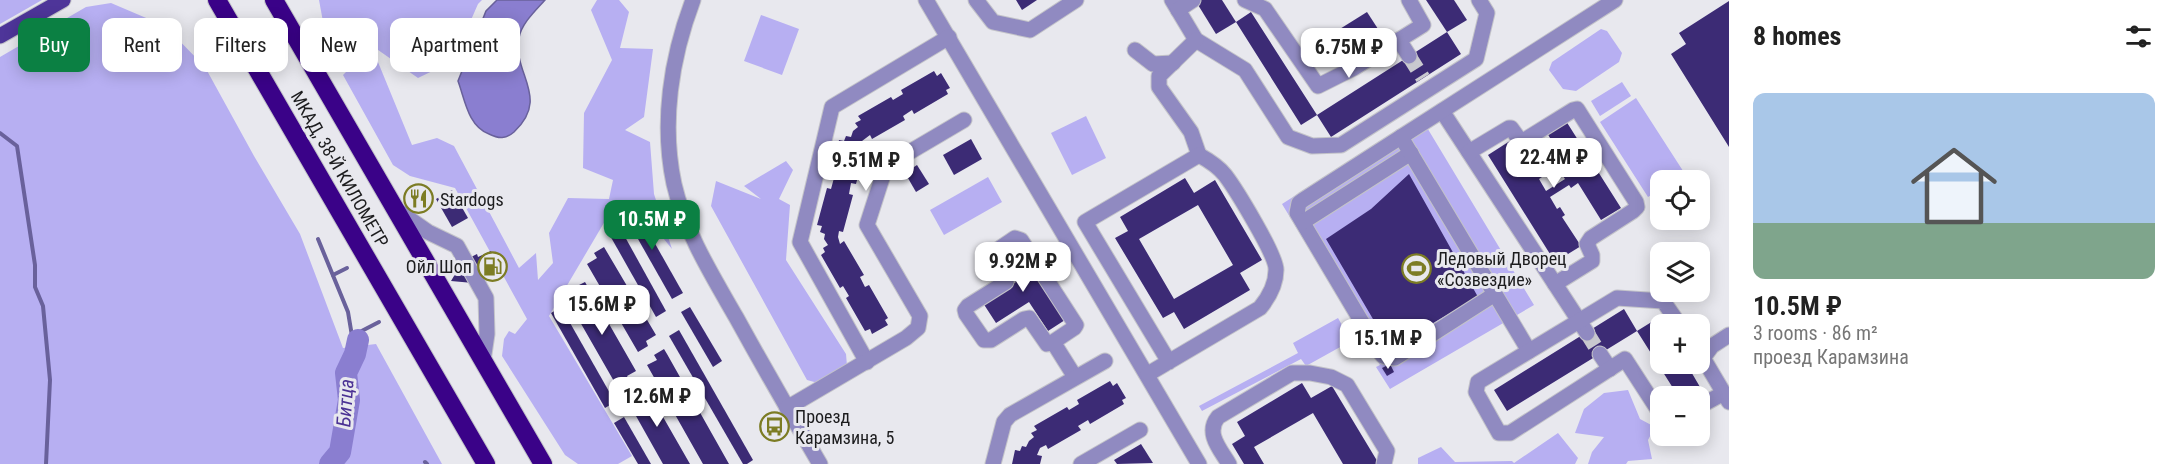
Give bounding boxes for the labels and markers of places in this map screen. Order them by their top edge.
pin: 6.75M ₽ [1294,28,1404,79]
pin: 22.4M ₽ [1499,138,1609,189]
pin: 9.51M ₽ [811,141,921,192]
restaurant icon: Stardogs [403,183,435,215]
place label: Stardogs [440,189,504,210]
pin: 10.5M ₽ [597,200,707,251]
pin: 9.92M ₽ [968,242,1078,293]
place label: Ледовый Дворец «Созвездие» [1437,248,1567,290]
fuel station icon: Ойл Шоп [477,250,509,282]
sports icon: Ледовый Дворец «Созвездие» [1400,252,1432,284]
place label: Ойл Шоп [406,256,472,277]
pin: 15.6M ₽ [547,285,657,336]
pin: 15.1M ₽ [1333,319,1443,370]
pin: 12.6M ₽ [602,377,712,428]
place label: Проезд Карамзина, 5 [795,406,895,448]
bus stop icon: Проезд Карамзина, 5 [758,410,790,442]

